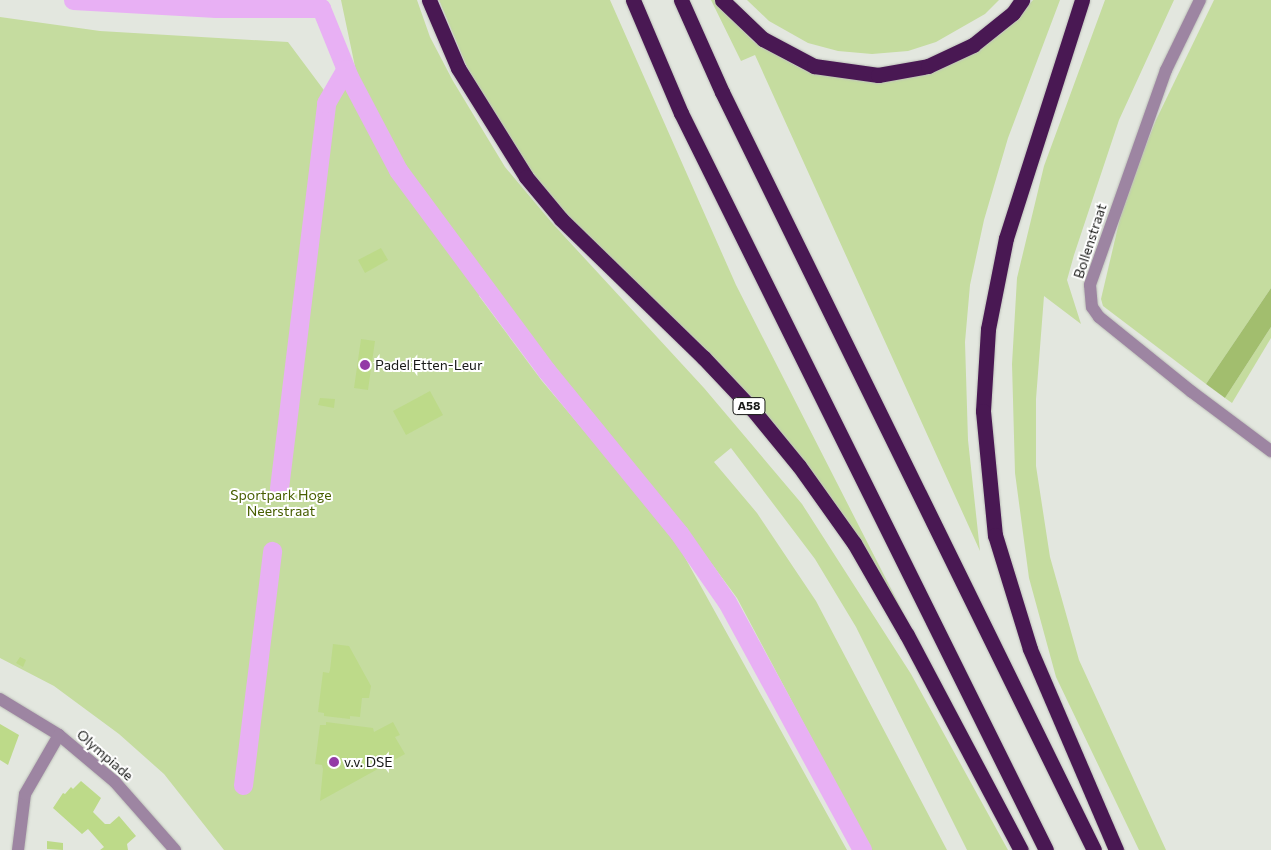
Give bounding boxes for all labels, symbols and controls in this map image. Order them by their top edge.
street label: Bollenstraat [1070,201,1110,281]
place label: Padel Etten-Leur [375,357,482,373]
marker: Padel Etten-Leur [359,359,371,371]
road number: A58 [732,396,766,416]
park label: Sportpark Hoge Neerstraat [230,487,332,520]
street label: Olympiade [73,726,137,784]
place label: v.v. DSE [344,754,392,770]
marker: v.v. DSE [328,756,340,768]

